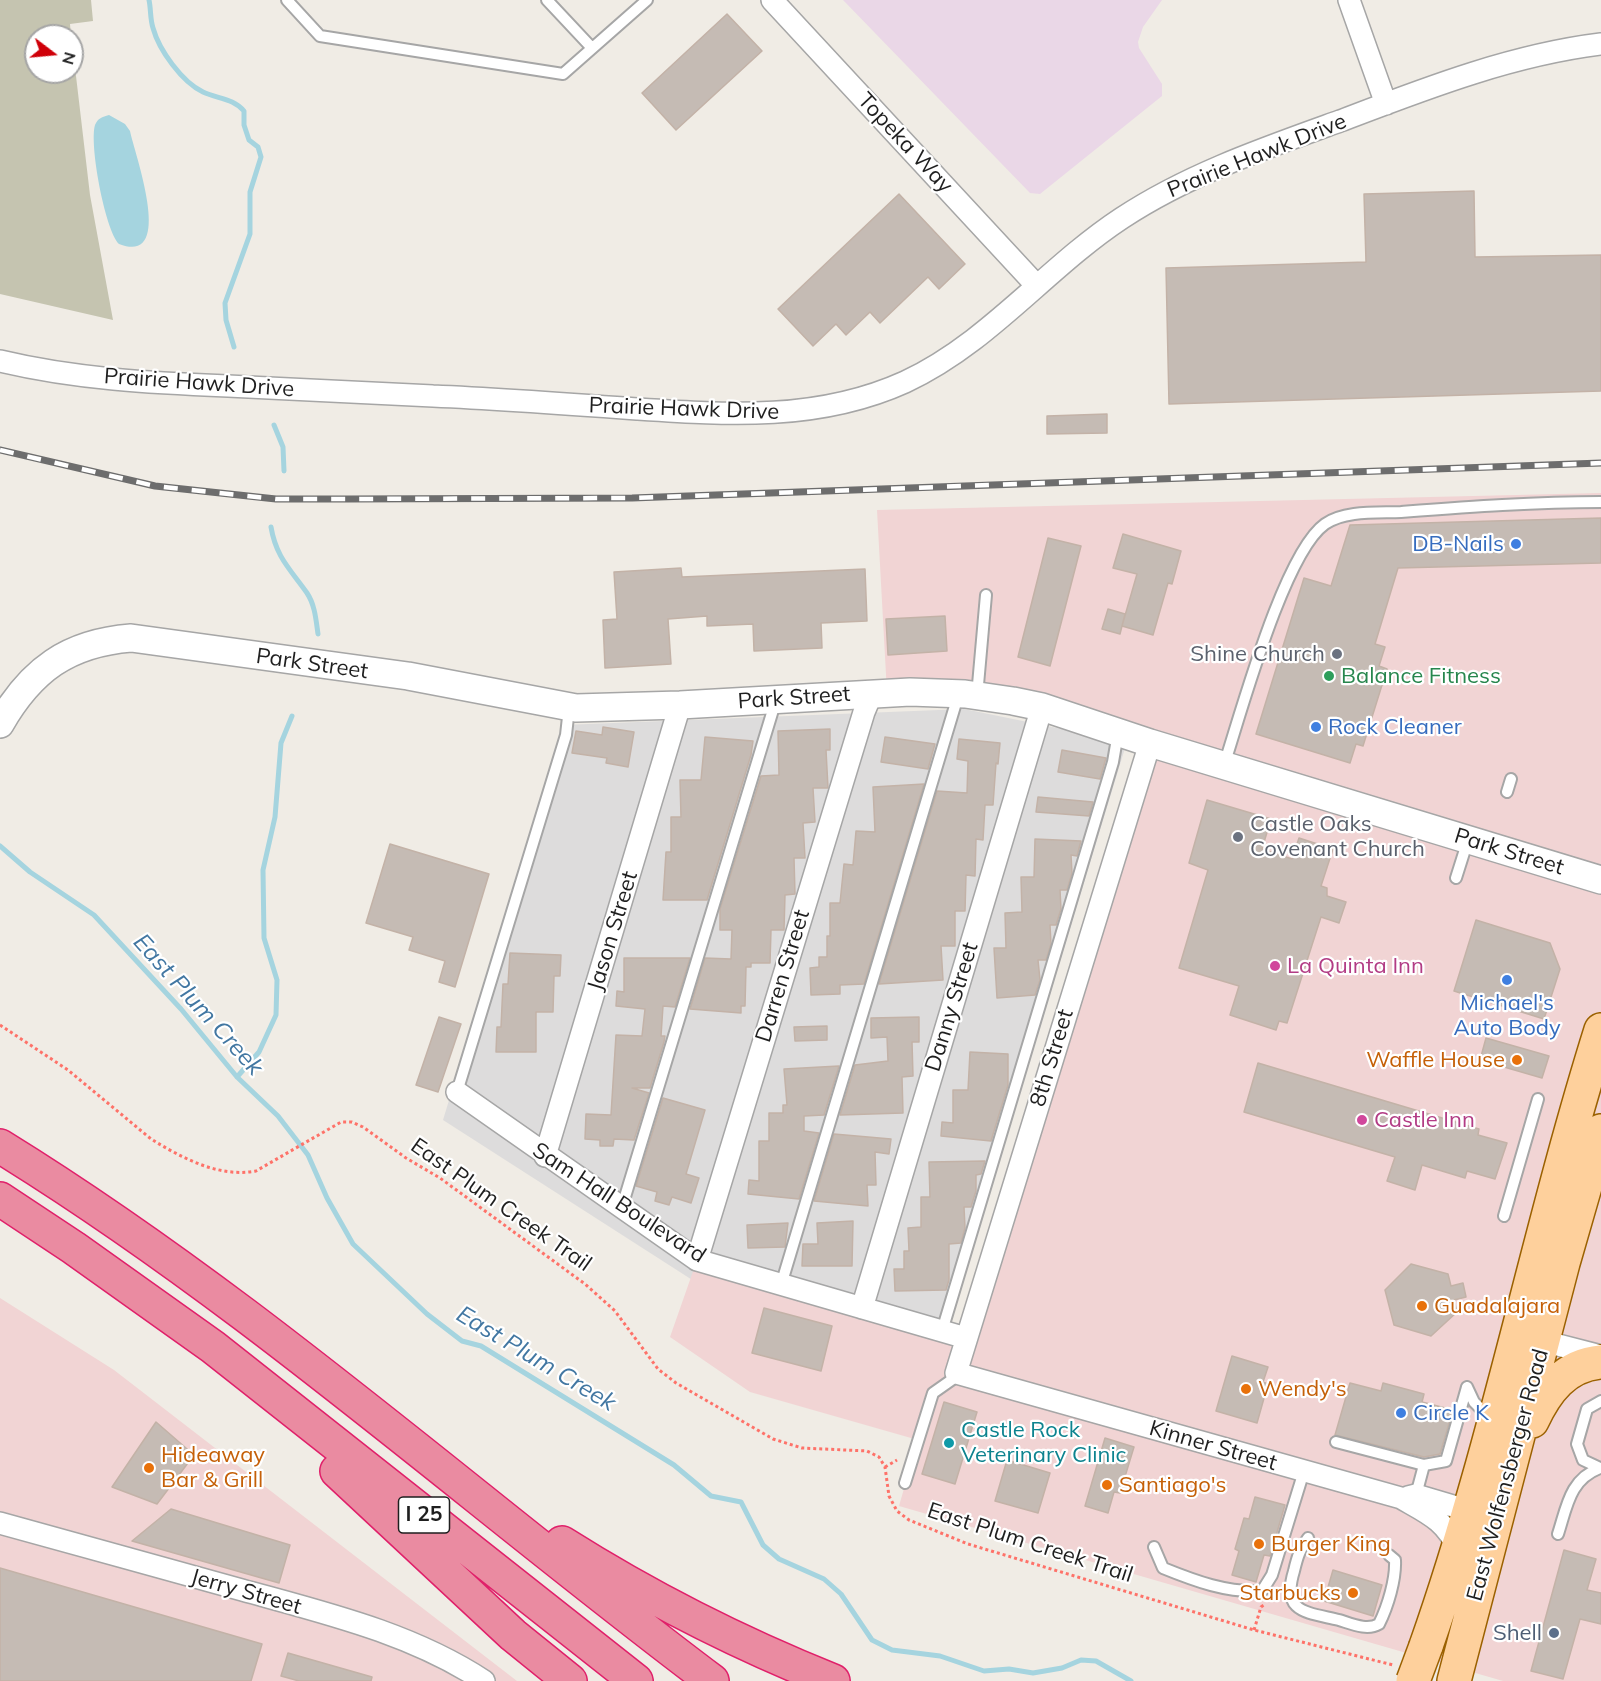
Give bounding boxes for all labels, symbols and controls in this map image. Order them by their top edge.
north arrow [24,24,84,84]
text: N [58,50,81,67]
street label: Topeka Way [852,87,958,199]
street label: Prairie Hawk Drive [1164,108,1350,204]
street label: Prairie Hawk Drive [103,363,295,403]
street label: Prairie Hawk Drive [588,392,780,426]
place label: DB-Nails [1412,531,1504,557]
marker: DB-Nails [1509,537,1523,551]
place label: Shine Church [1190,641,1325,667]
street label: Park Street [254,643,370,685]
marker: Shine Church [1330,647,1344,661]
place label: Balance Fitness [1341,663,1501,689]
marker: Balance Fitness [1322,669,1336,683]
street label: Park Street [737,681,851,715]
place label: Rock Cleaner [1328,714,1462,740]
marker: Rock Cleaner [1309,720,1323,734]
place label: Castle Oaks Covenant Church [1250,811,1425,862]
street label: Park Street [1451,823,1567,881]
marker: Castle Oaks Covenant Church [1231,830,1245,844]
street label: Jason Street [582,868,644,994]
street label: Darren Street [750,907,816,1045]
water label: East Plum Creek [127,928,269,1082]
street label: Danny Street [920,939,984,1075]
place label: La Quinta Inn [1287,953,1424,979]
marker: La Quinta Inn [1268,959,1282,973]
marker: Michael's Auto Body [1500,973,1514,987]
place label: Michael's Auto Body [1453,990,1561,1042]
street label: 8th Street [1025,1006,1079,1110]
place label: Waffle House [1366,1047,1505,1073]
marker: Waffle House [1510,1053,1524,1067]
place label: Castle Inn [1374,1107,1475,1133]
marker: Castle Inn [1355,1113,1369,1127]
street label: East Plum Creek Trail [406,1133,596,1277]
street label: Sam Hall Boulevard [527,1137,711,1269]
place label: Guadalajara [1434,1293,1560,1319]
marker: Guadalajara [1415,1299,1429,1313]
water label: East Plum Creek [451,1300,621,1418]
street label: East Wolfensberger Road [1462,1346,1554,1604]
place label: Wendy's [1258,1376,1347,1402]
marker: Wendy's [1239,1382,1253,1396]
place label: Circle K [1413,1400,1489,1426]
marker: Circle K [1394,1406,1408,1420]
street label: Kinner Street [1146,1415,1280,1477]
place label: Castle Rock Veterinary Clinic [961,1417,1127,1468]
marker: Castle Rock Veterinary Clinic [942,1436,956,1450]
place label: Hideaway Bar & Grill [161,1442,265,1494]
marker: Hideaway Bar & Grill [142,1461,156,1475]
place label: Santiago's [1119,1472,1227,1498]
marker: Santiago's [1100,1478,1114,1492]
road number: I 25 [398,1497,450,1533]
street label: East Plum Creek Trail [924,1497,1136,1589]
place label: Burger King [1271,1531,1391,1557]
marker: Burger King [1252,1537,1266,1551]
street label: Jerry Street [188,1564,304,1620]
place label: Starbucks [1240,1580,1341,1606]
marker: Starbucks [1346,1586,1360,1600]
place label: Shell [1493,1620,1542,1646]
marker: Shell [1547,1626,1561,1640]

